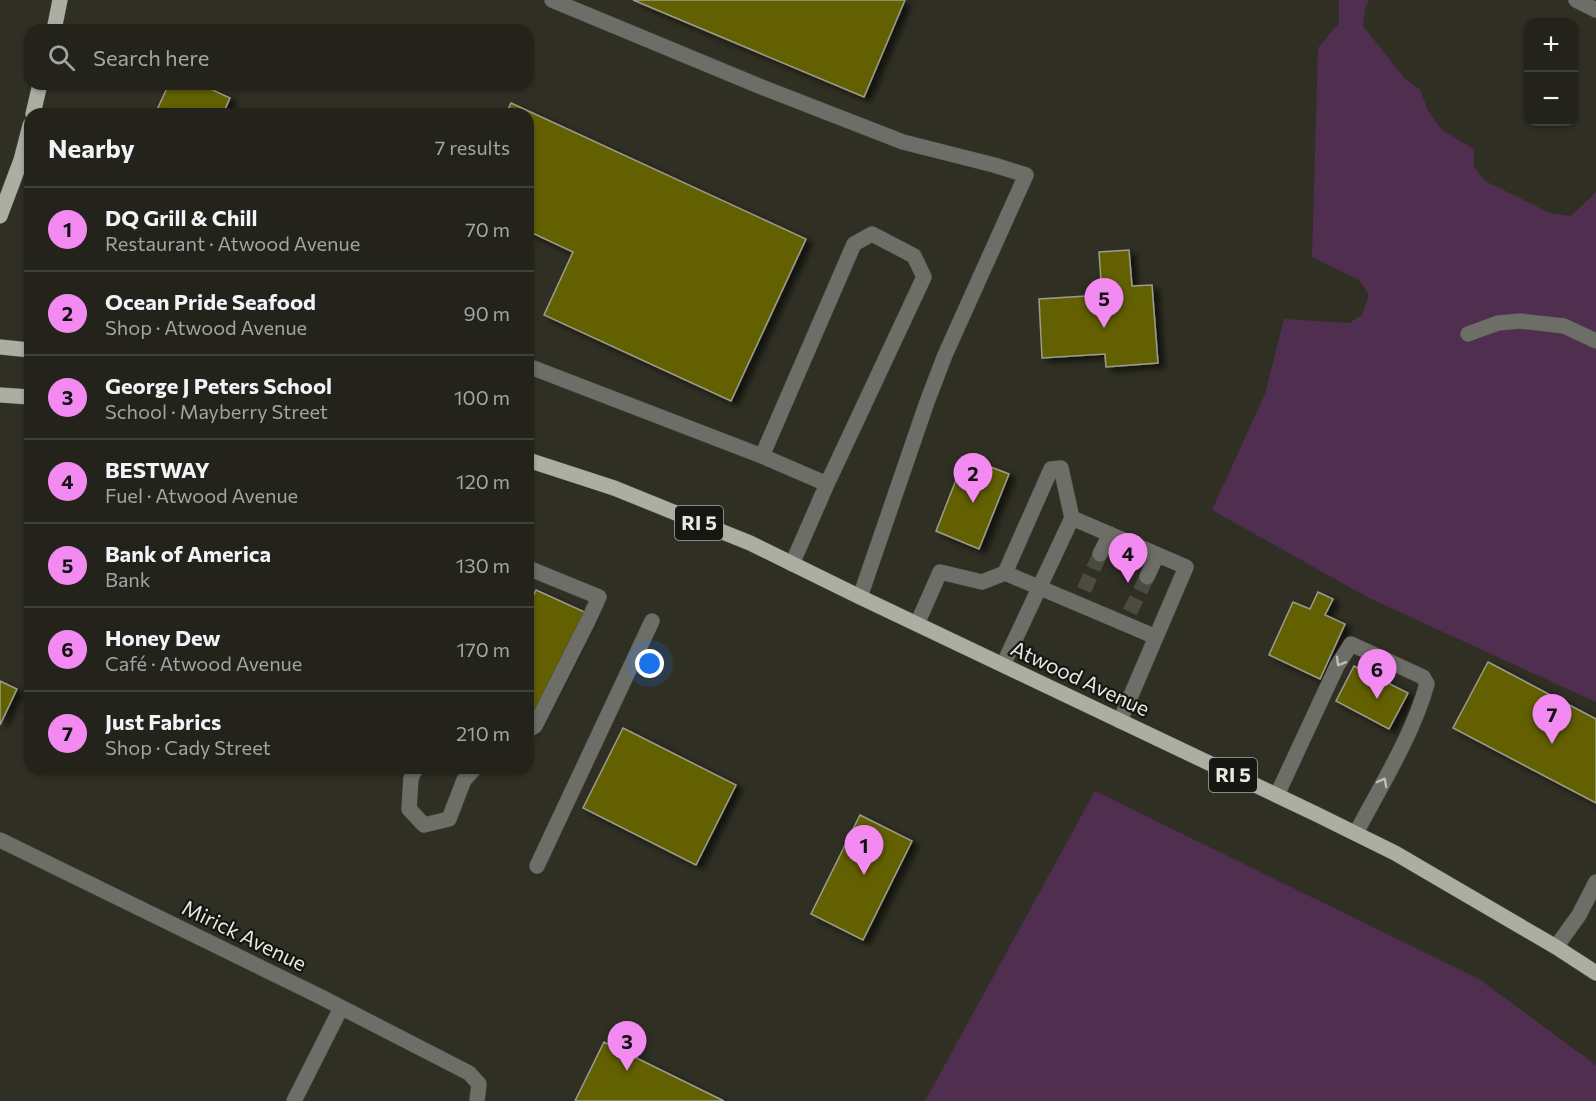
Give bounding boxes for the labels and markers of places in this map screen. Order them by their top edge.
pin: 5 [1084,278,1124,328]
pin: 2 [954,454,992,503]
pin: 4 [1108,534,1148,583]
pin: 6 [1358,650,1396,699]
pin: 7 [1532,694,1572,744]
pin: 1 [844,826,884,875]
pin: 3 [608,1022,646,1071]

